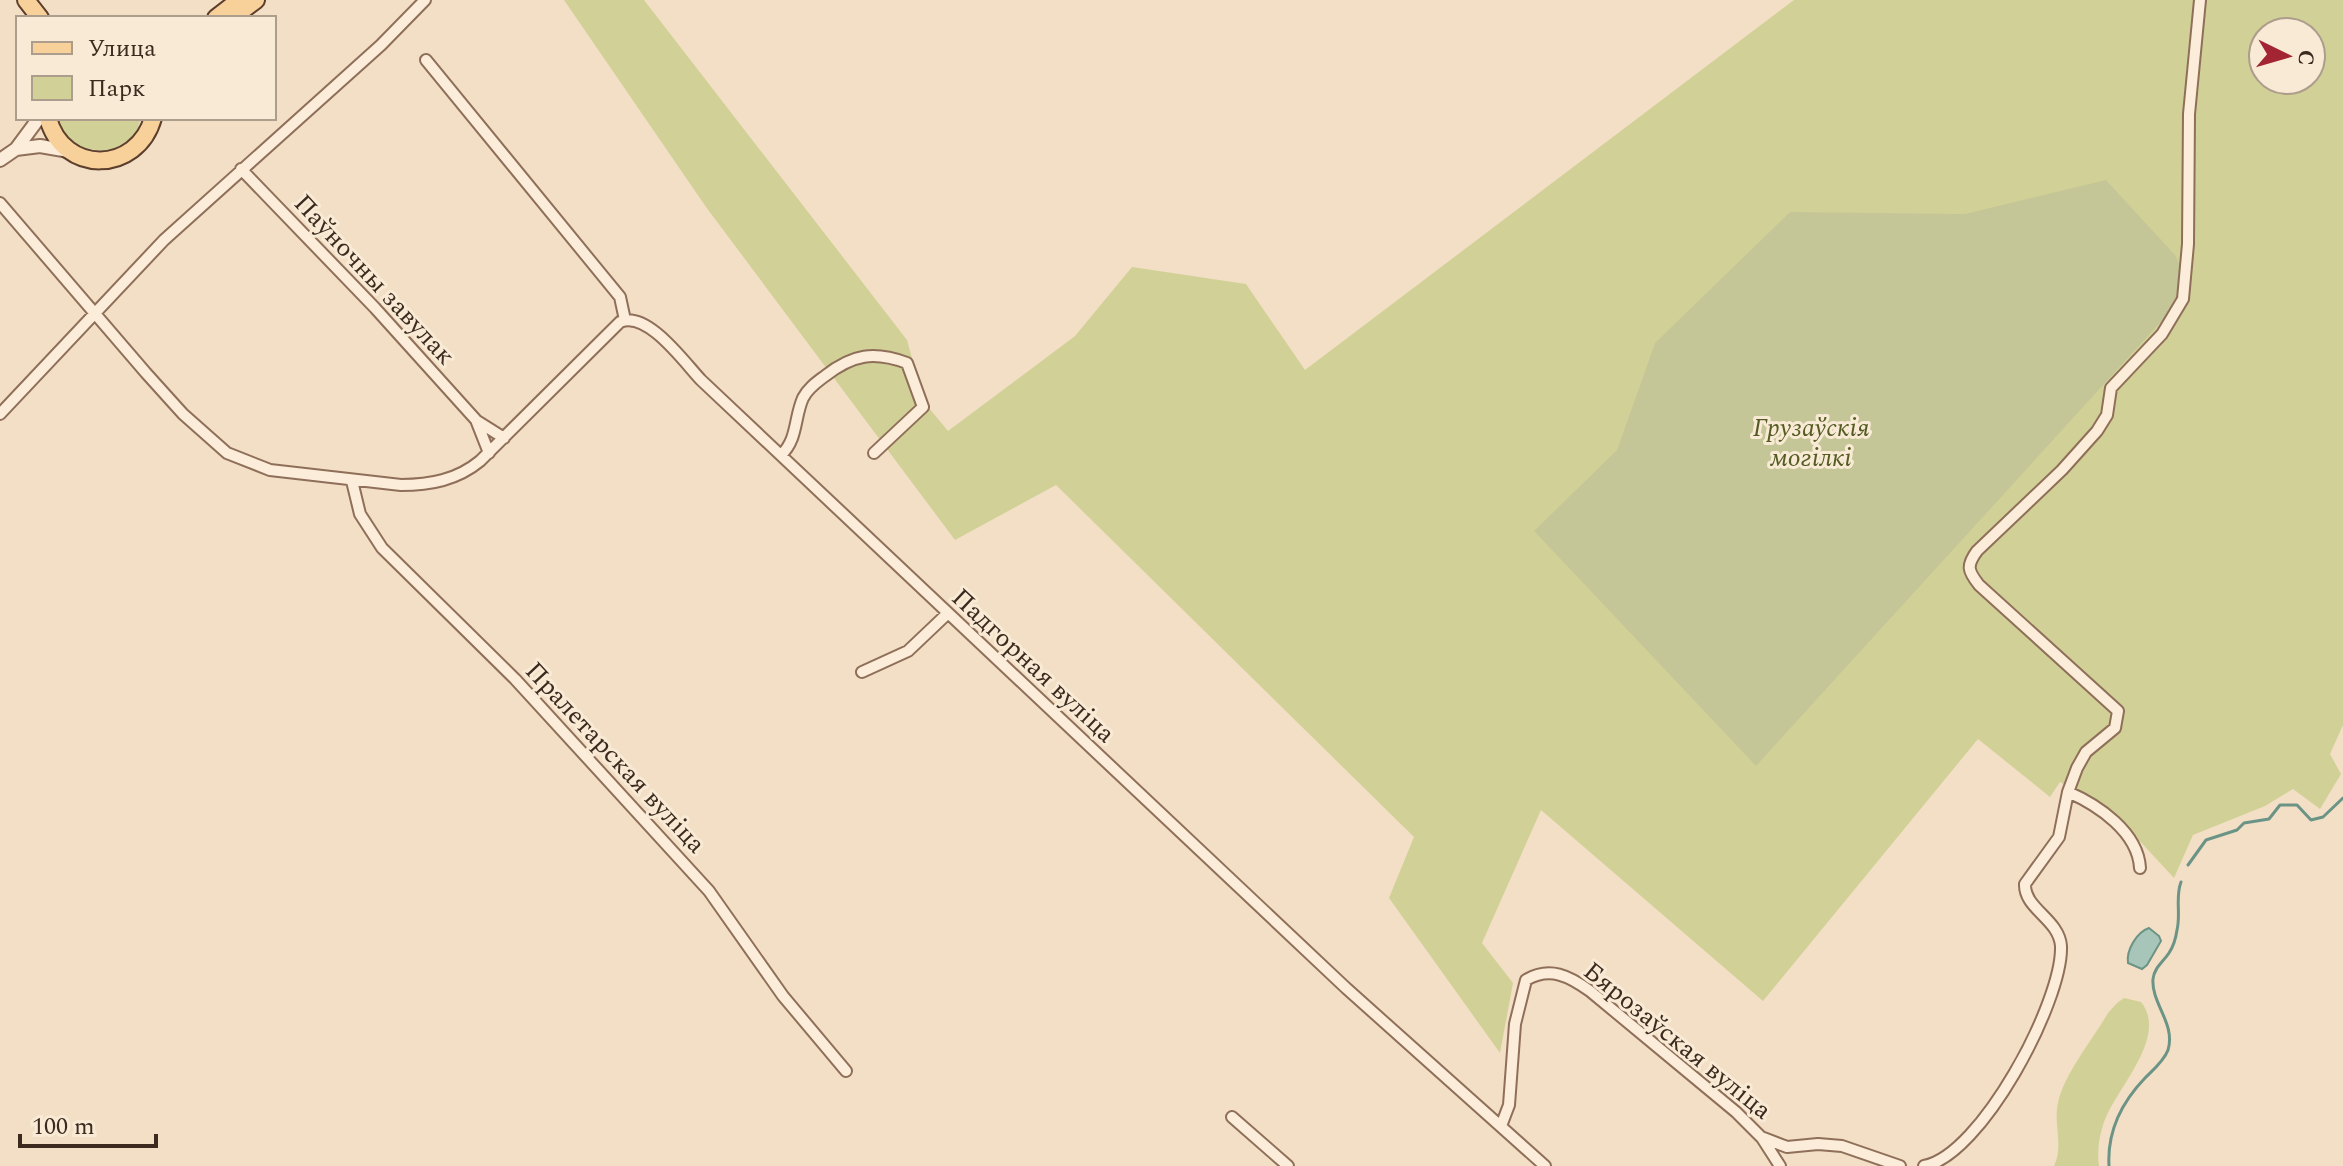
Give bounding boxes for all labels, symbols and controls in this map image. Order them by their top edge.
legend [16,16,276,120]
north arrow [2247,16,2327,96]
text: Улица [88,31,156,67]
text: С [2288,48,2323,67]
text: Парк [88,71,145,107]
street label: Паўночны завулак [284,185,465,374]
park label: Грузаўскія могілкі [1753,408,1870,478]
street label: Падгорная вуліца [942,579,1125,753]
street label: Пралетарская вуліца [515,653,715,863]
street label: Бярозаўская вуліца [1574,952,1781,1130]
scale bar [20,1098,156,1148]
text: 100 m [32,1109,95,1145]

